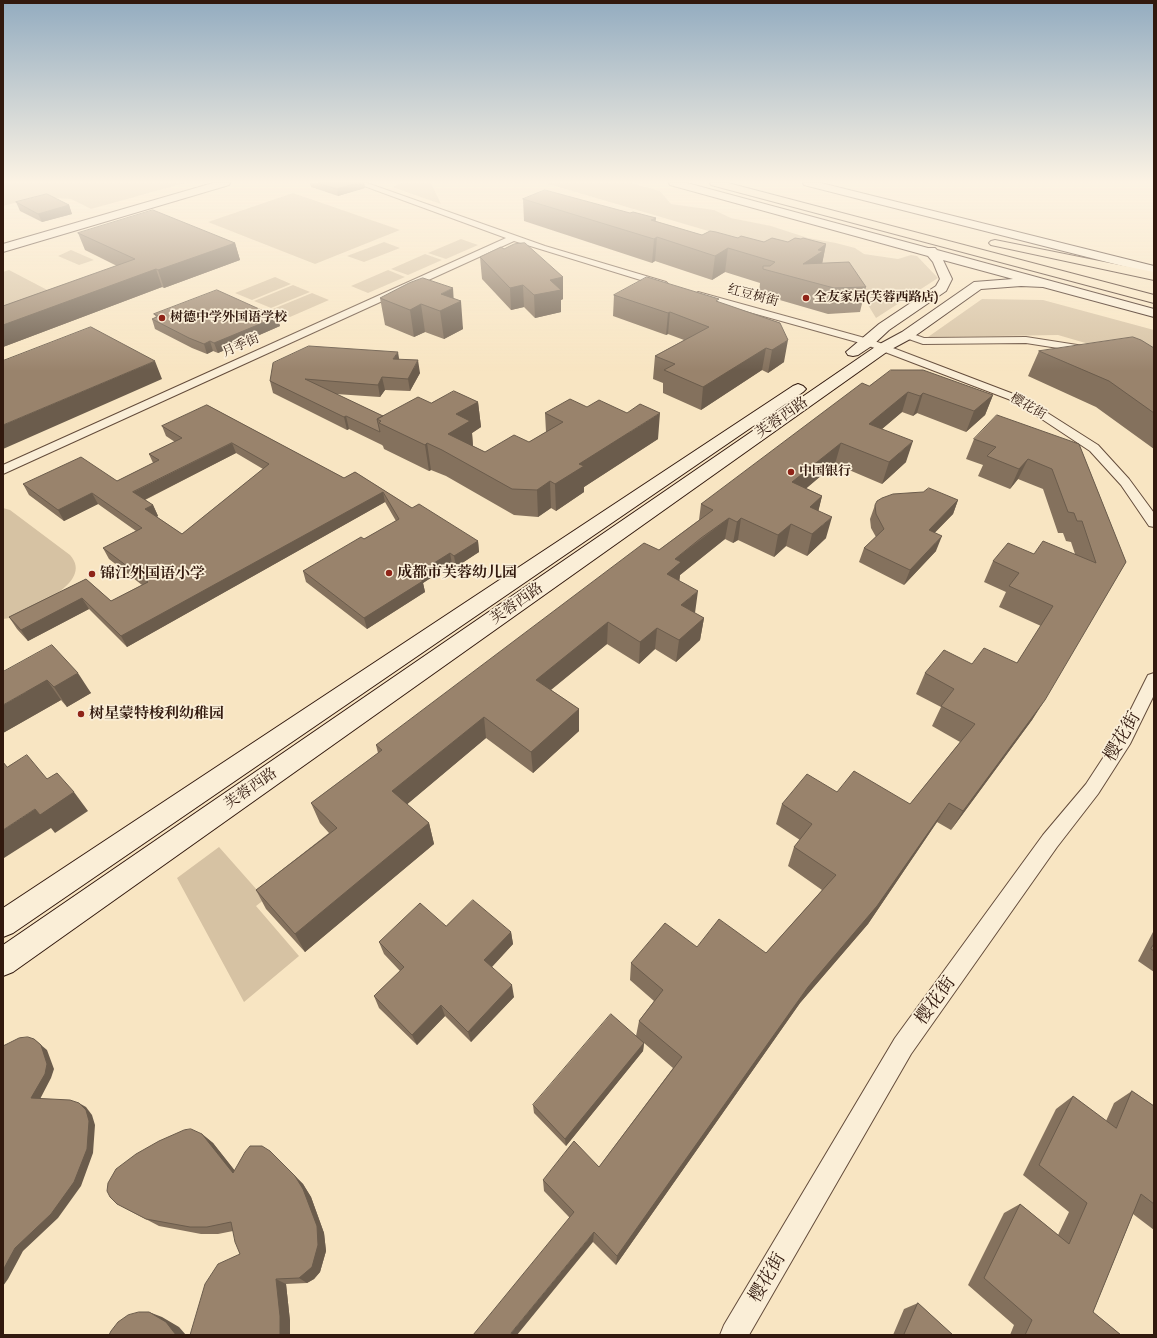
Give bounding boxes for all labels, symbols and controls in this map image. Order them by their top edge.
street label: 红豆树街 [726,282,780,310]
place label: 全友家居(芙蓉西路店) [814,290,938,306]
marker: 全友家居(芙蓉西路店) [801,293,811,303]
place label: 树德中学外国语学校 [170,310,287,326]
marker: 树德中学外国语学校 [157,313,167,323]
street label: 月季街 [220,331,262,361]
street label: 樱花街 [1007,391,1049,423]
street label: 芙蓉西路 [752,393,812,443]
place label: 中国银行 [799,464,851,480]
marker: 中国银行 [786,467,796,477]
place label: 成都市芙蓉幼儿园 [397,564,517,582]
place label: 锦江外国语小学 [100,565,205,583]
marker: 成都市芙蓉幼儿园 [384,568,394,578]
marker: 锦江外国语小学 [87,569,97,579]
street label: 芙蓉西路 [487,579,547,629]
place label: 树星蒙特梭利幼稚园 [89,705,224,723]
street label: 樱花街 [1100,708,1146,766]
marker: 树星蒙特梭利幼稚园 [76,709,86,719]
street label: 芙蓉西路 [221,764,281,814]
street label: 樱花街 [911,973,961,1029]
street label: 樱花街 [745,1249,791,1307]

